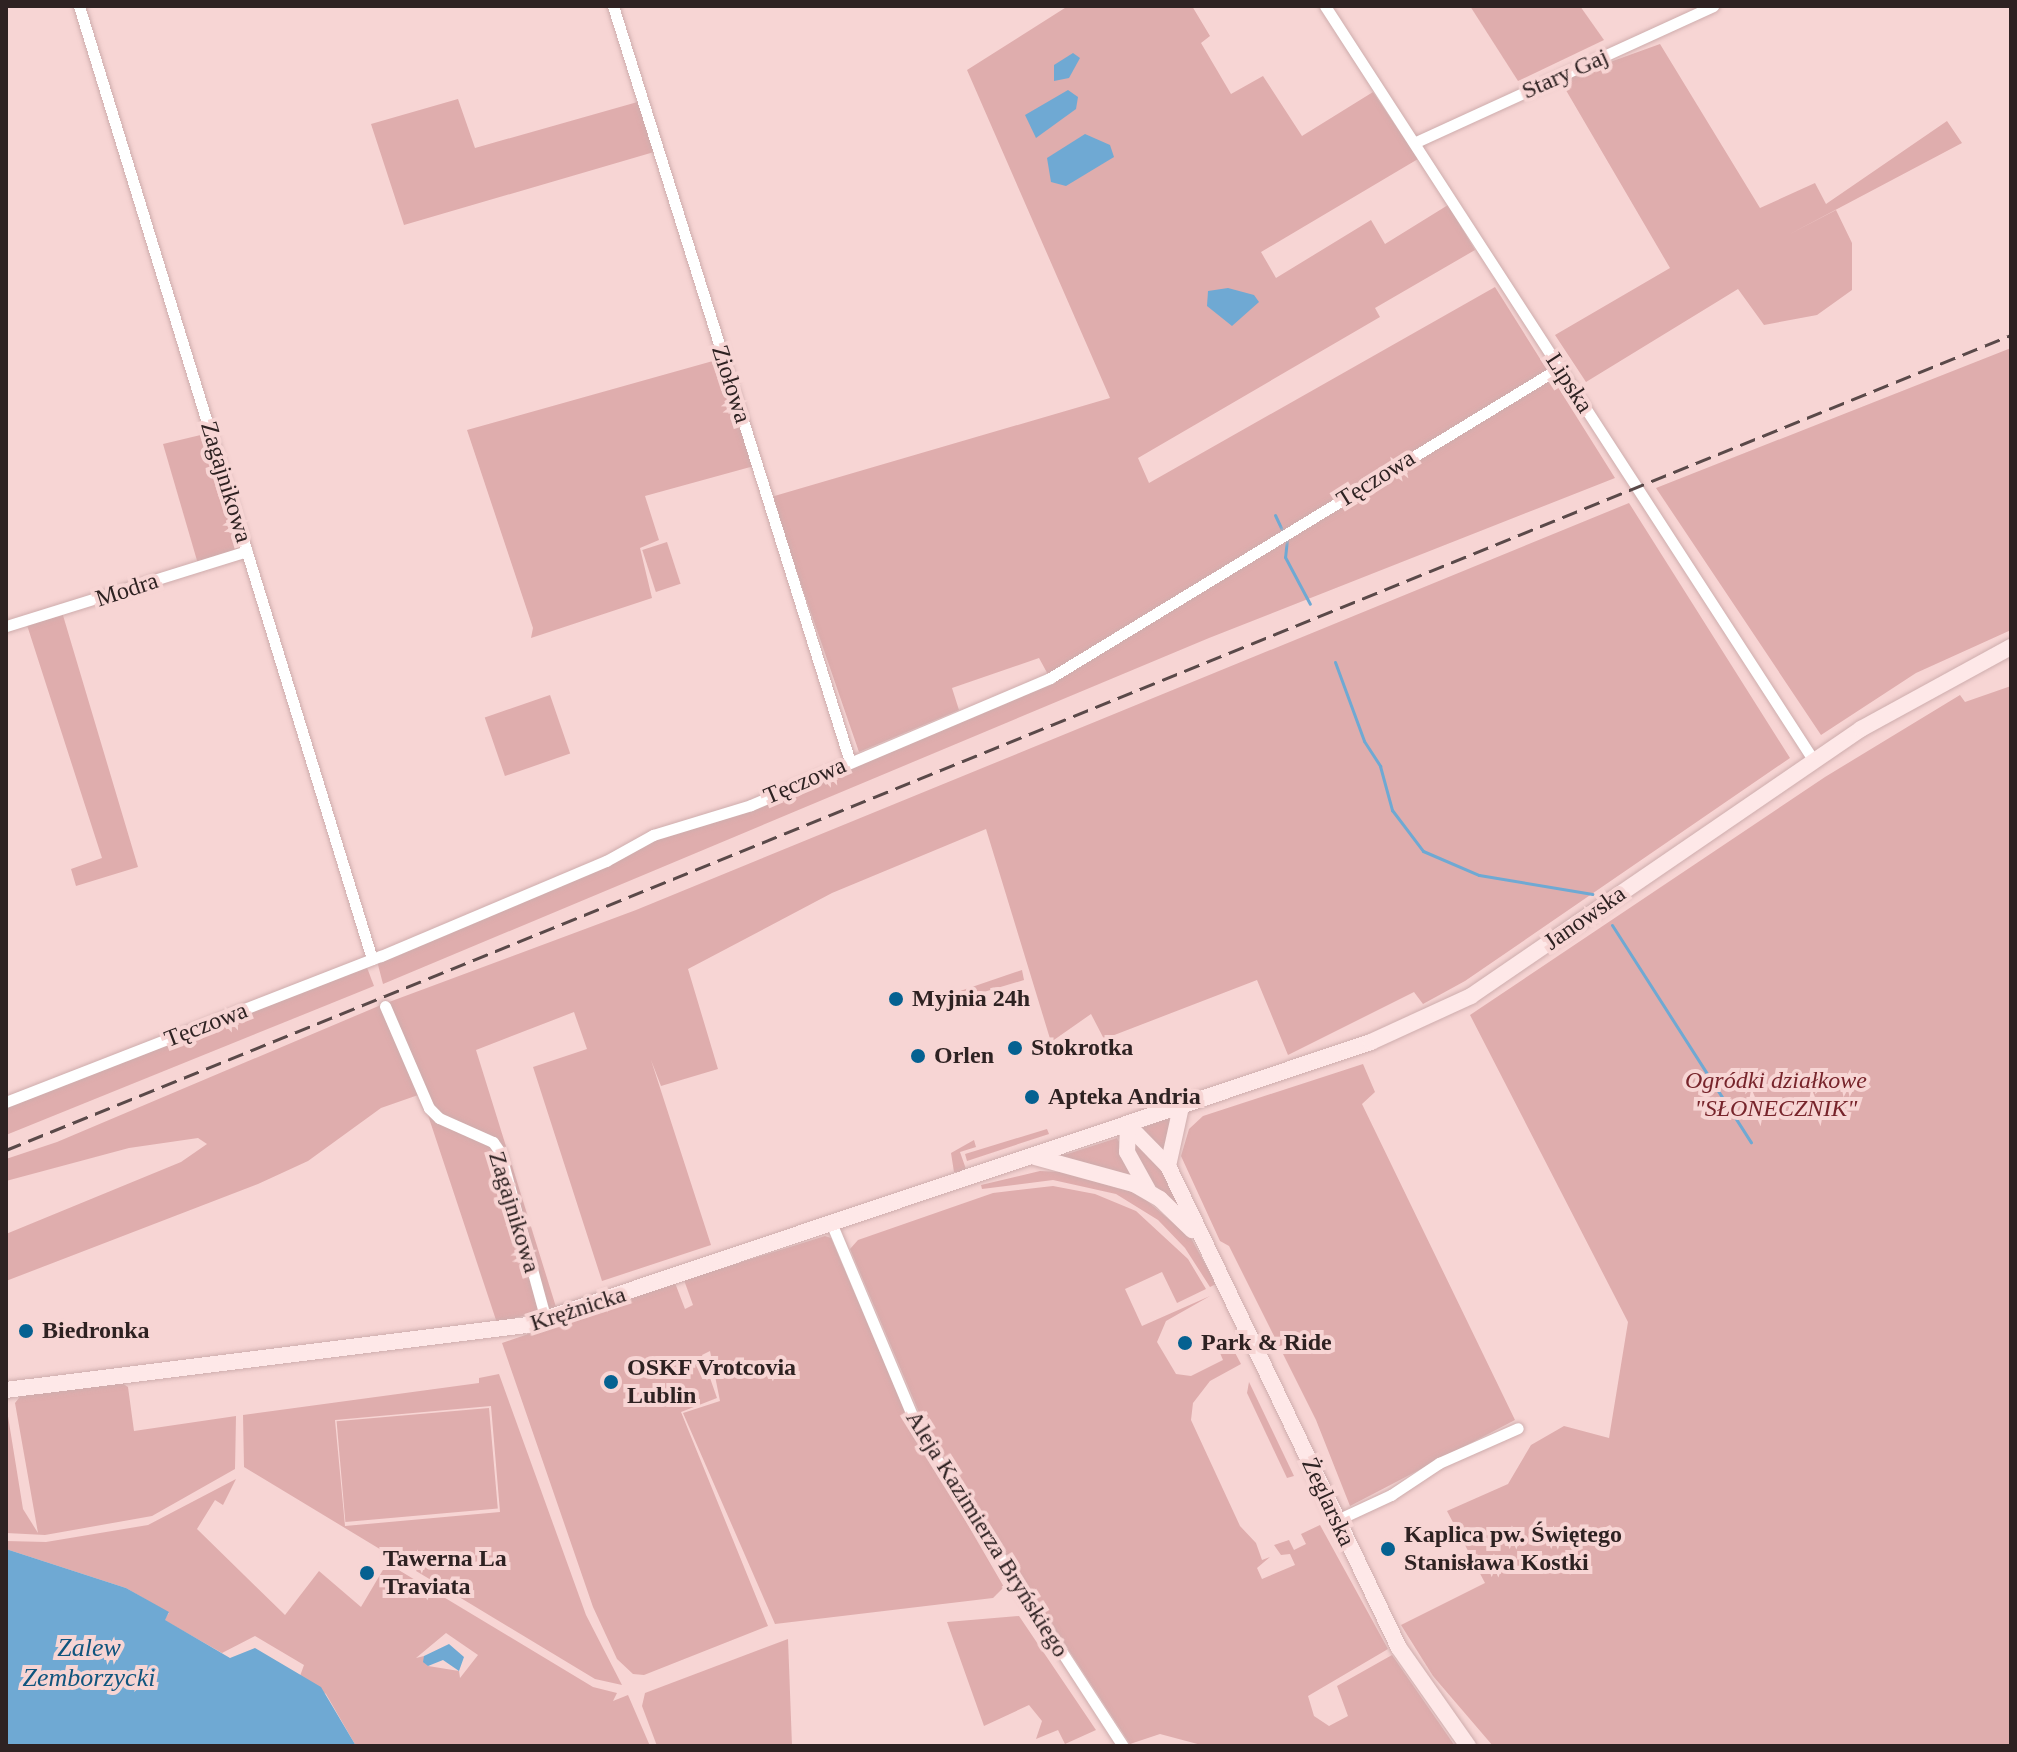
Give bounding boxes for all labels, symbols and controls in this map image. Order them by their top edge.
street label: Stary Gaj [1517,42,1613,106]
street label: Ziołowa [705,342,757,426]
street label: Lipska [1539,348,1599,418]
street label: Zagajnikowa [194,418,258,546]
street label: Tęczowa [1332,444,1420,514]
street label: Modra [92,566,162,614]
street label: Tęczowa [760,751,850,811]
street label: Janowska [1539,879,1631,957]
place label: Myjnia 24h [912,985,1030,1013]
marker: Myjnia 24h [887,990,905,1008]
street label: Tęczowa [160,996,252,1054]
place label: Stokrotka [1031,1034,1133,1062]
marker: Stokrotka [1006,1039,1024,1057]
place label: Orlen [934,1042,994,1070]
marker: Orlen [909,1047,927,1065]
park label: Ogródki działkowe "SŁONECZNIK" [1685,1067,1867,1123]
place label: Apteka Andria [1048,1083,1202,1111]
marker: Apteka Andria [1023,1088,1041,1106]
street label: Zagajnikowa [482,1148,546,1276]
street label: Krężnicka [527,1280,629,1338]
place label: Biedronka [42,1317,150,1345]
marker: Biedronka [17,1322,35,1340]
place label: Park & Ride [1201,1329,1332,1357]
marker: Park & Ride [1176,1334,1194,1352]
place label: OSKF Vrotcovia Lublin [627,1354,797,1410]
marker: OSKF Vrotcovia Lublin [602,1373,620,1391]
street label: Aleja Kazimierza Bryńskiego [899,1405,1075,1663]
street label: Żeglarska [1295,1453,1361,1551]
place label: Kaplica pw. Świętego Stanisława Kostki [1404,1521,1622,1577]
marker: Kaplica pw. Świętego Stanisława Kostki [1379,1540,1397,1558]
place label: Tawerna La Traviata [383,1545,507,1601]
marker: Tawerna La Traviata [358,1564,376,1582]
water label: Zalew Zemborzycki [23,1632,155,1694]

